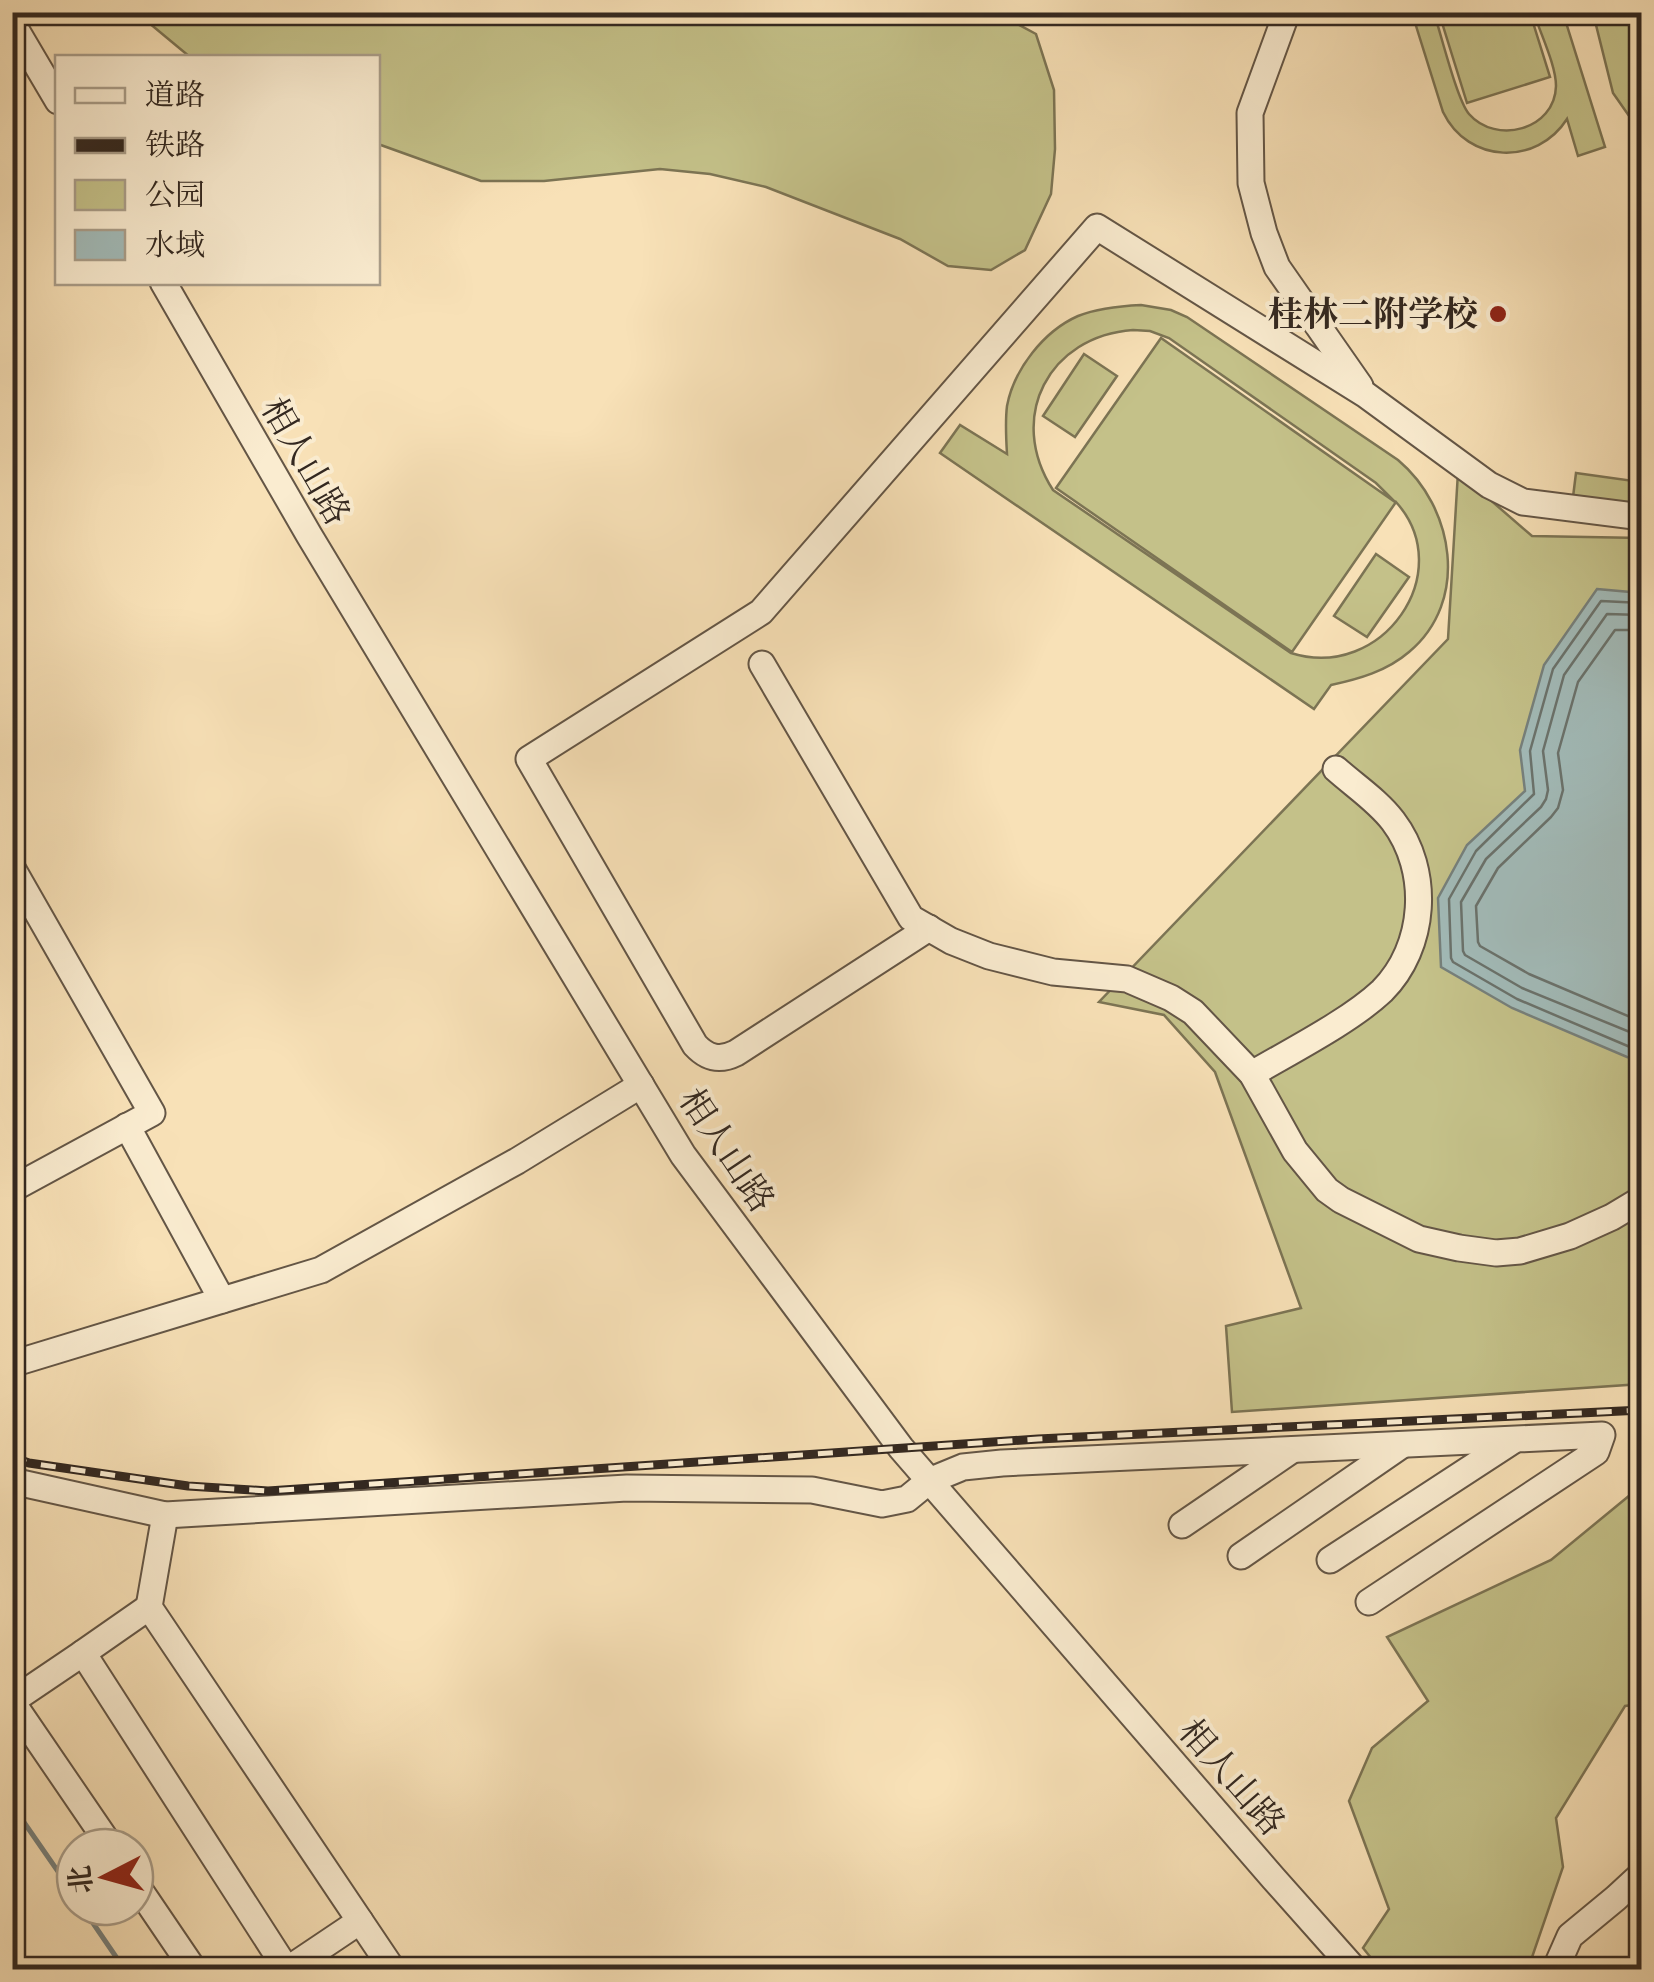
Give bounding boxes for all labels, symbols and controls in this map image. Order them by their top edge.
legend [55,55,380,285]
text: 道路 [145,75,205,115]
text: 铁路 [145,125,205,165]
text: 公园 [145,175,205,215]
text: 水域 [145,225,205,265]
place label: 桂林二附学校 [1268,290,1478,338]
marker: 桂林二附学校 [1487,303,1509,325]
street label: 相人山路 [250,388,362,534]
street label: 相人山路 [668,1079,786,1221]
street label: 相人山路 [1168,1708,1296,1846]
north arrow [55,1827,155,1927]
text: 北 [61,1864,101,1895]

